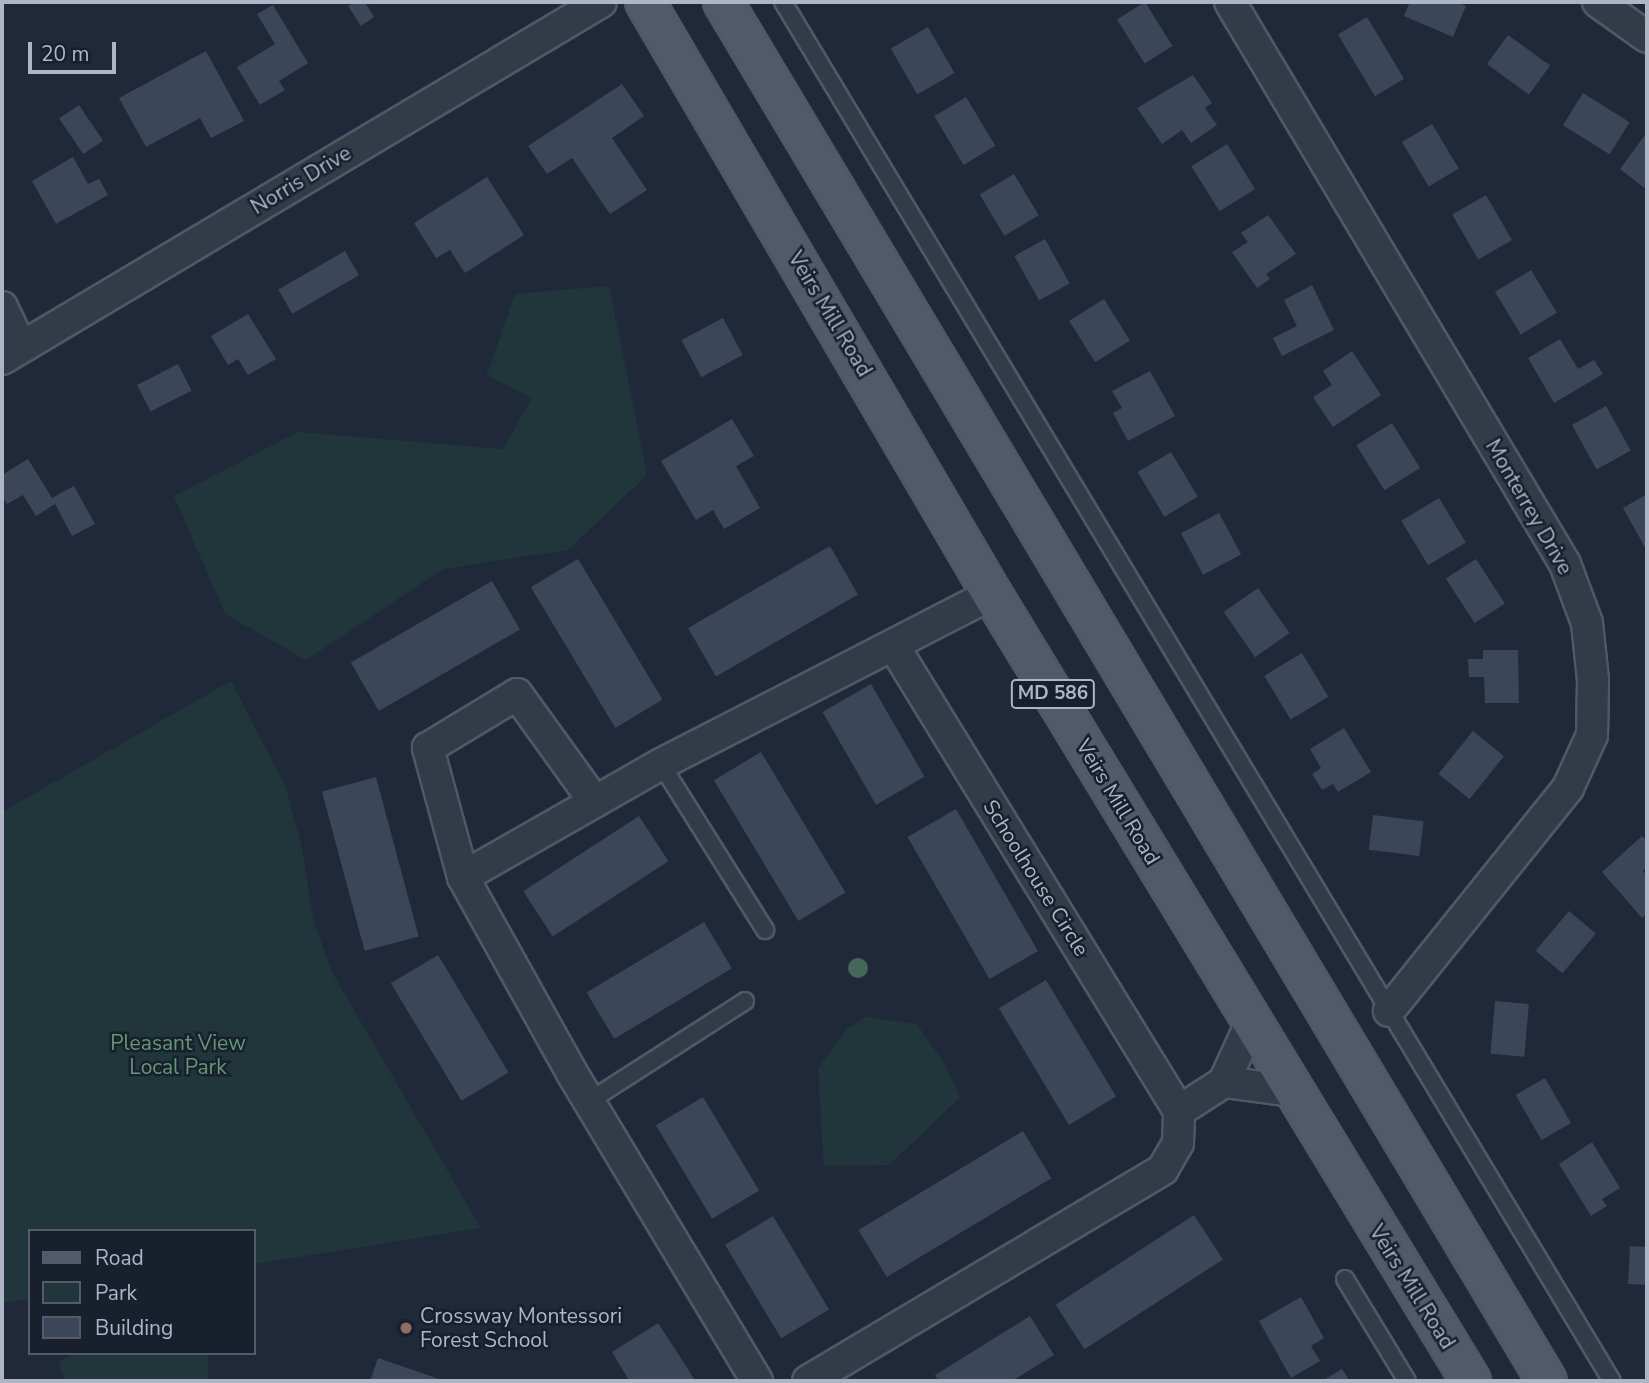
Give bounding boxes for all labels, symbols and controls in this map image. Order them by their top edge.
scale bar [32,28,119,72]
text: 20 m [41,40,90,68]
street label: Norris Drive [246,140,356,220]
street label: Veirs Mill Road [783,247,877,381]
street label: Monterrey Drive [1480,435,1578,579]
road number: MD 586 [1009,678,1097,709]
street label: Veirs Mill Road [1071,735,1165,869]
street label: Schoolhouse Circle [978,795,1094,961]
park label: Pleasant View Local Park [110,1030,246,1080]
street label: Veirs Mill Road [1364,1220,1460,1354]
legend [28,1229,256,1355]
text: Road [95,1244,144,1272]
text: Park [95,1279,137,1307]
place label: Crossway Montessori Forest School [420,1303,622,1353]
text: Building [95,1314,173,1342]
marker: Crossway Montessori Forest School [398,1320,414,1336]

